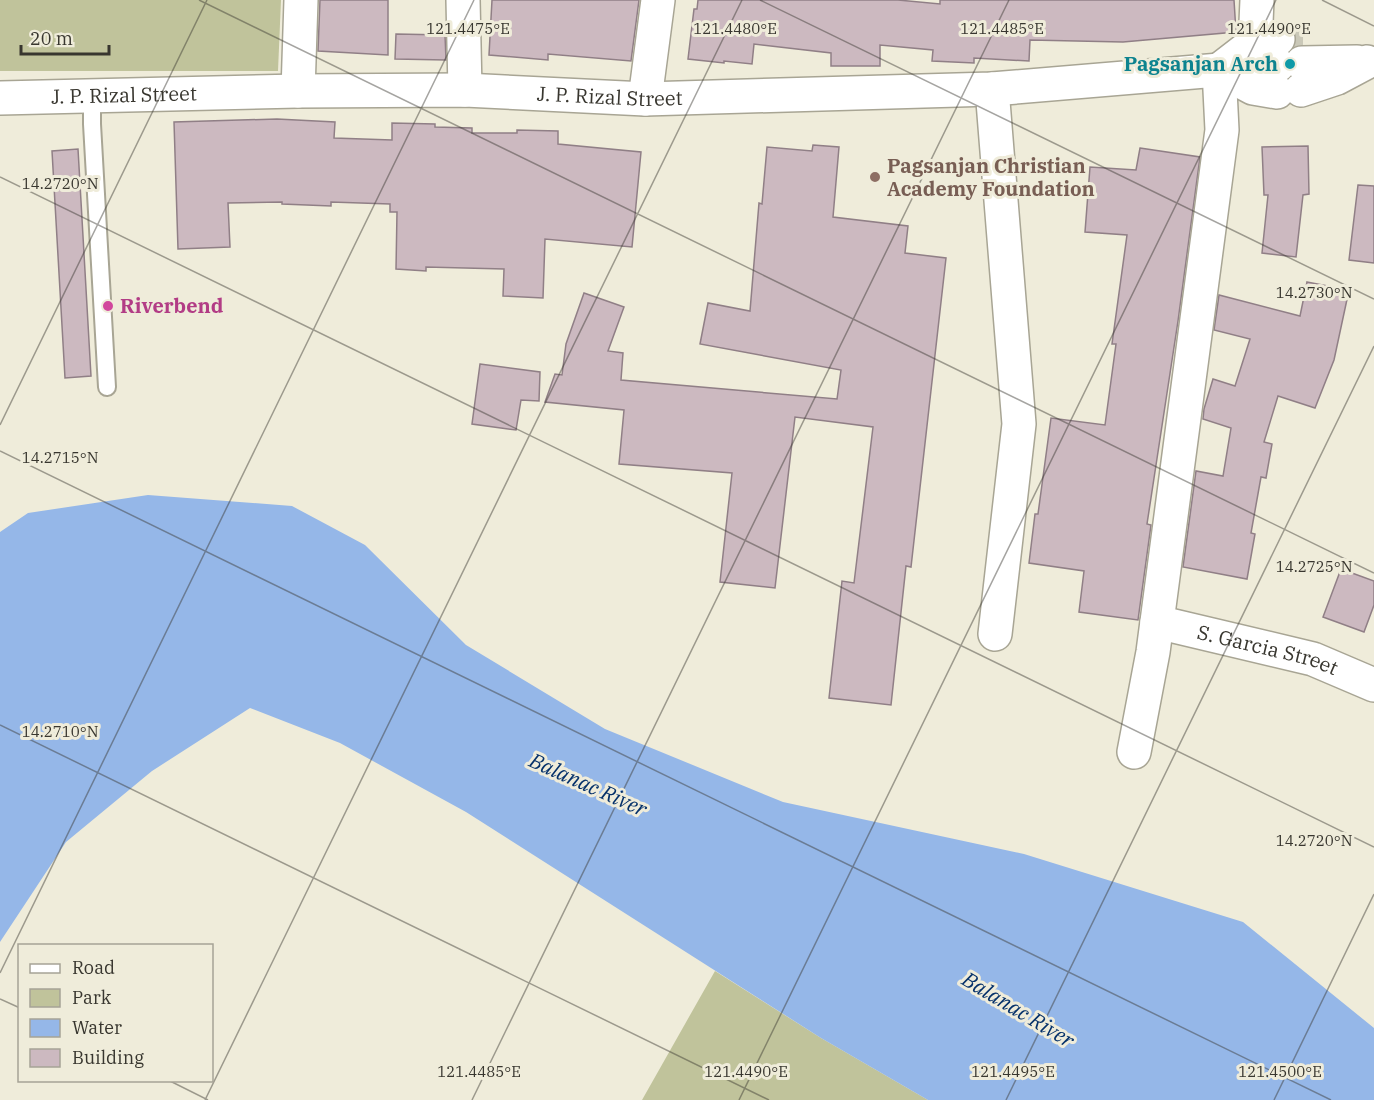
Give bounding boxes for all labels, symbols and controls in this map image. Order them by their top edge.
scale bar [21,18,110,56]
text: 121.4475°E [426,19,510,38]
text: 121.4480°E [693,19,777,38]
text: 121.4485°E [960,19,1044,38]
text: 121.4490°E [1227,19,1311,38]
text: 20 m [30,27,73,50]
place label: Pagsanjan Arch [1124,50,1278,77]
marker: Pagsanjan Arch [1283,57,1297,71]
street label: J. P. Rizal Street [51,79,197,110]
street label: J. P. Rizal Street [536,80,683,112]
place label: Pagsanjan Christian Academy Foundation [887,152,1095,202]
marker: Pagsanjan Christian Academy Foundation [868,170,882,184]
text: 14.2720°N [22,174,98,193]
text: 14.2730°N [1276,283,1352,302]
place label: Riverbend [120,292,224,319]
marker: Riverbend [101,299,115,313]
text: 14.2715°N [22,448,98,467]
text: 14.2725°N [1276,557,1352,576]
street label: S. Garcia Street [1195,618,1342,681]
text: 14.2710°N [22,722,98,741]
water label: Balanac River [524,745,652,823]
text: 14.2720°N [1276,831,1352,850]
legend [18,944,213,1082]
text: Road [72,956,115,979]
water label: Balanac River [957,964,1080,1054]
text: Park [72,986,112,1009]
text: Water [72,1016,122,1039]
text: Building [72,1046,144,1069]
text: 121.4485°E [437,1062,521,1081]
text: 121.4490°E [704,1062,788,1081]
text: 121.4495°E [971,1062,1055,1081]
text: 121.4500°E [1238,1062,1322,1081]

